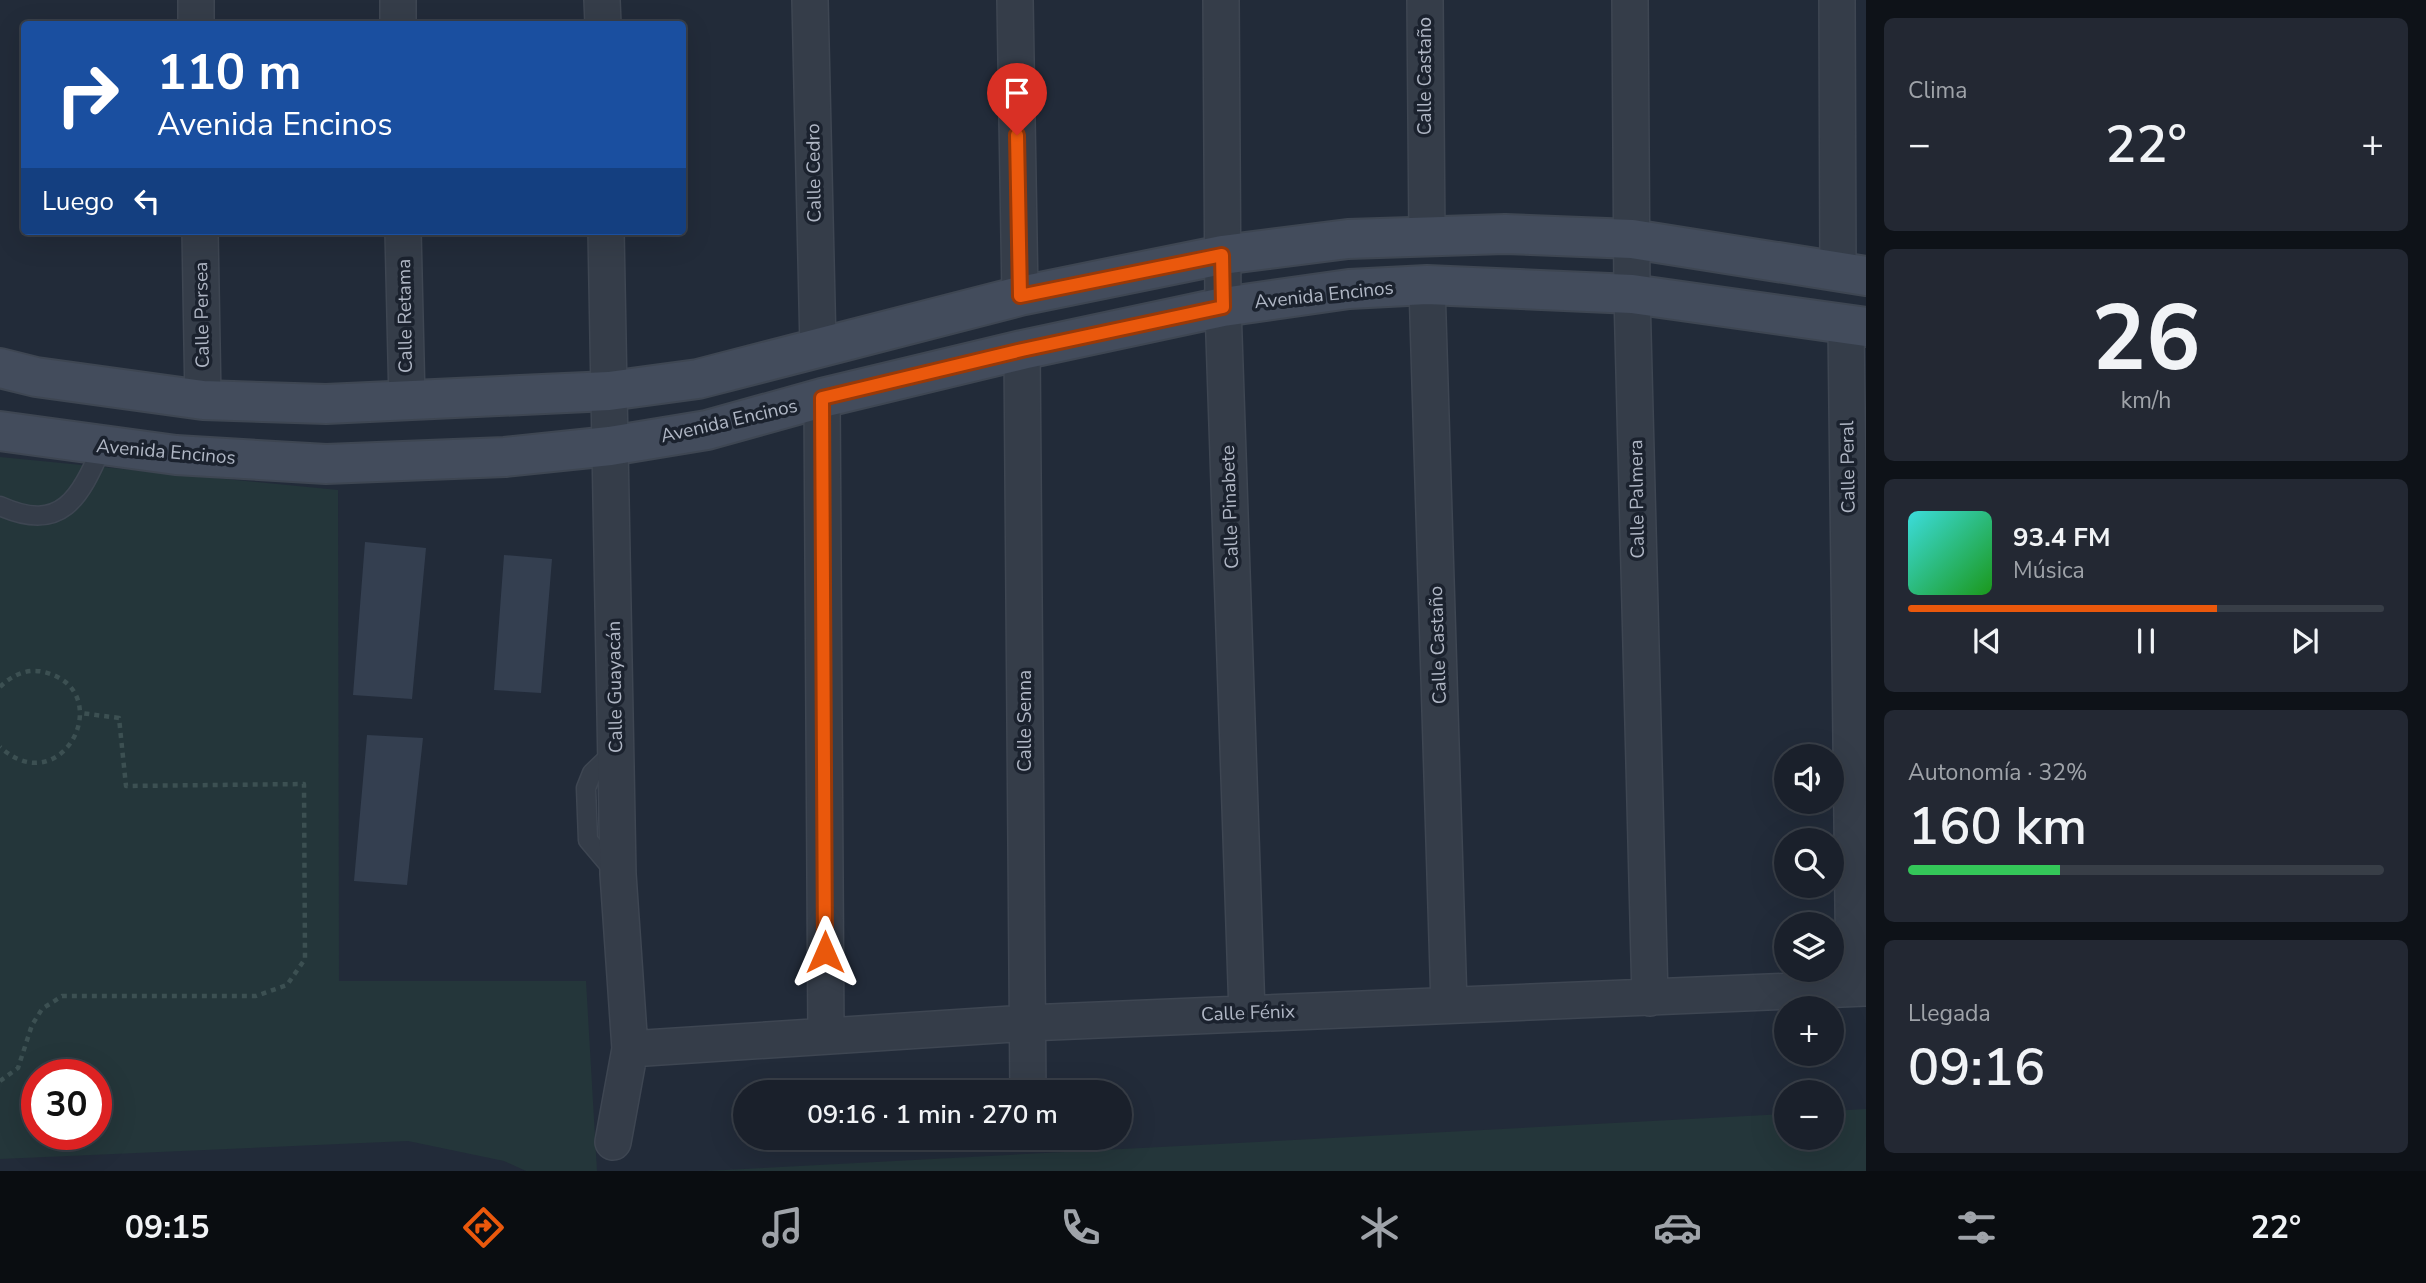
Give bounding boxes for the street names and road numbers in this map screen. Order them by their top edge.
street label: Calle Castaño [1412,17,1438,135]
street label: Calle Cedro [800,123,828,223]
street label: Calle Retama [391,259,419,373]
street label: Calle Persea [188,262,216,368]
street label: Avenida Encinos [1253,275,1395,315]
street label: Avenida Encinos [658,393,800,449]
street label: Calle Peral [1834,420,1862,514]
street label: Avenida Encinos [95,433,237,471]
street label: Calle Palmera [1623,439,1651,559]
street label: Calle Pinabete [1215,445,1245,569]
street label: Calle Castaño [1423,585,1453,705]
street label: Calle Guayacán [601,621,629,753]
street label: Calle Senna [1012,670,1038,772]
street label: Calle Fénix [1201,998,1295,1028]

